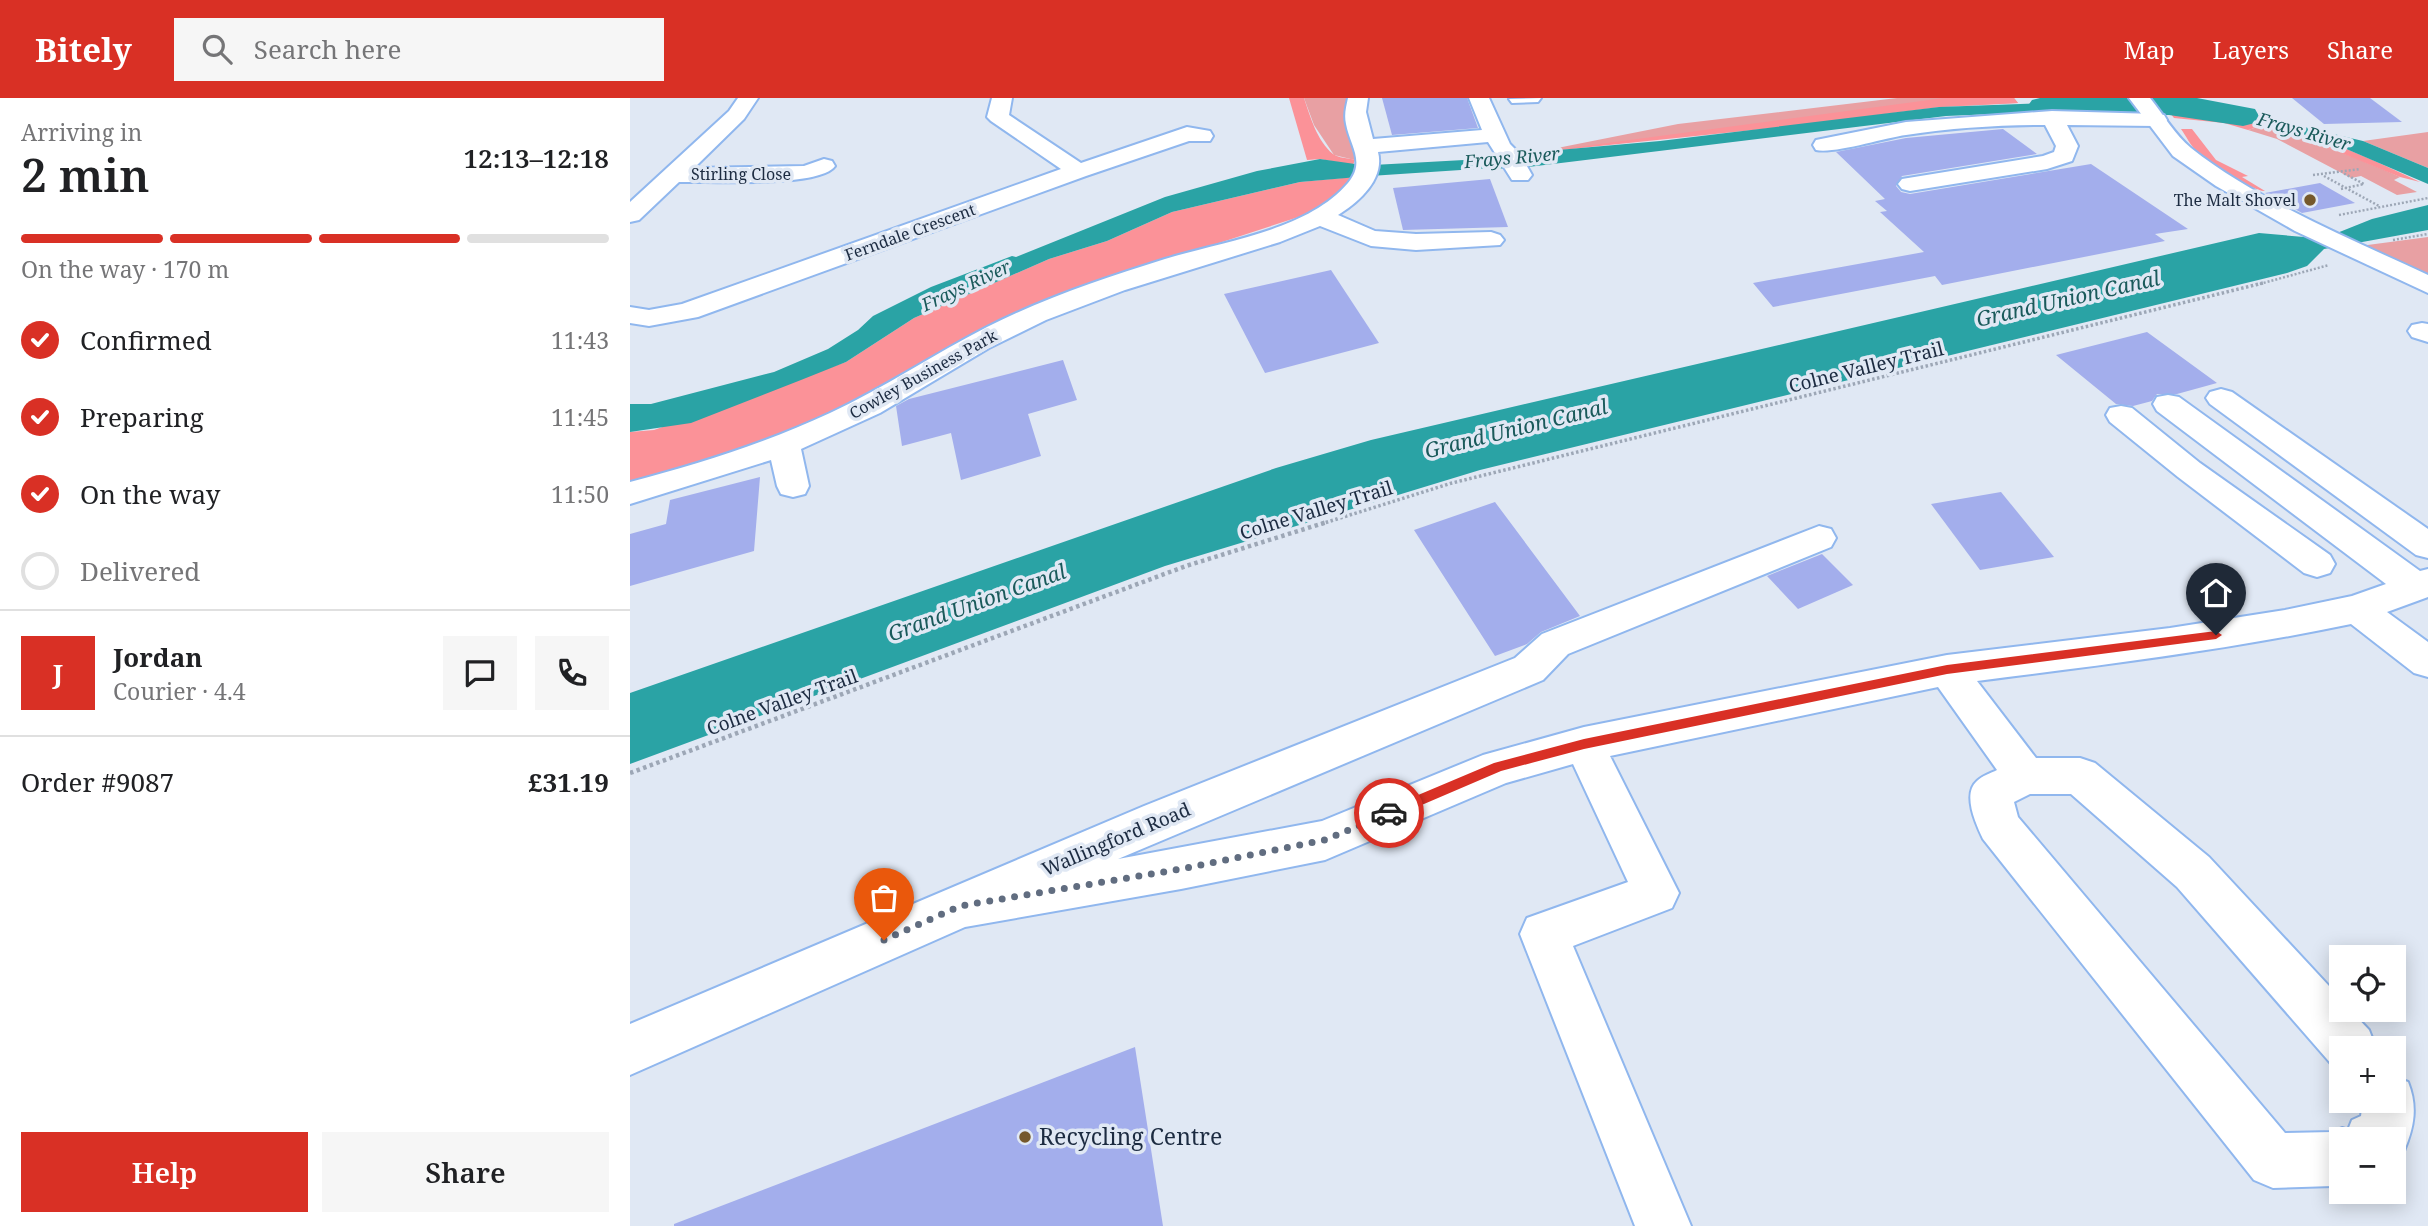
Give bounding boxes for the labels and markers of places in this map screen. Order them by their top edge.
place label: The Malt Shovel [2174,189,2296,211]
marker: The Malt Shovel [2302,192,2318,208]
pin [2186,563,2246,635]
pin [854,868,914,940]
place label: Recycling Centre [1039,1120,1222,1152]
marker: Recycling Centre [1017,1129,1033,1145]

